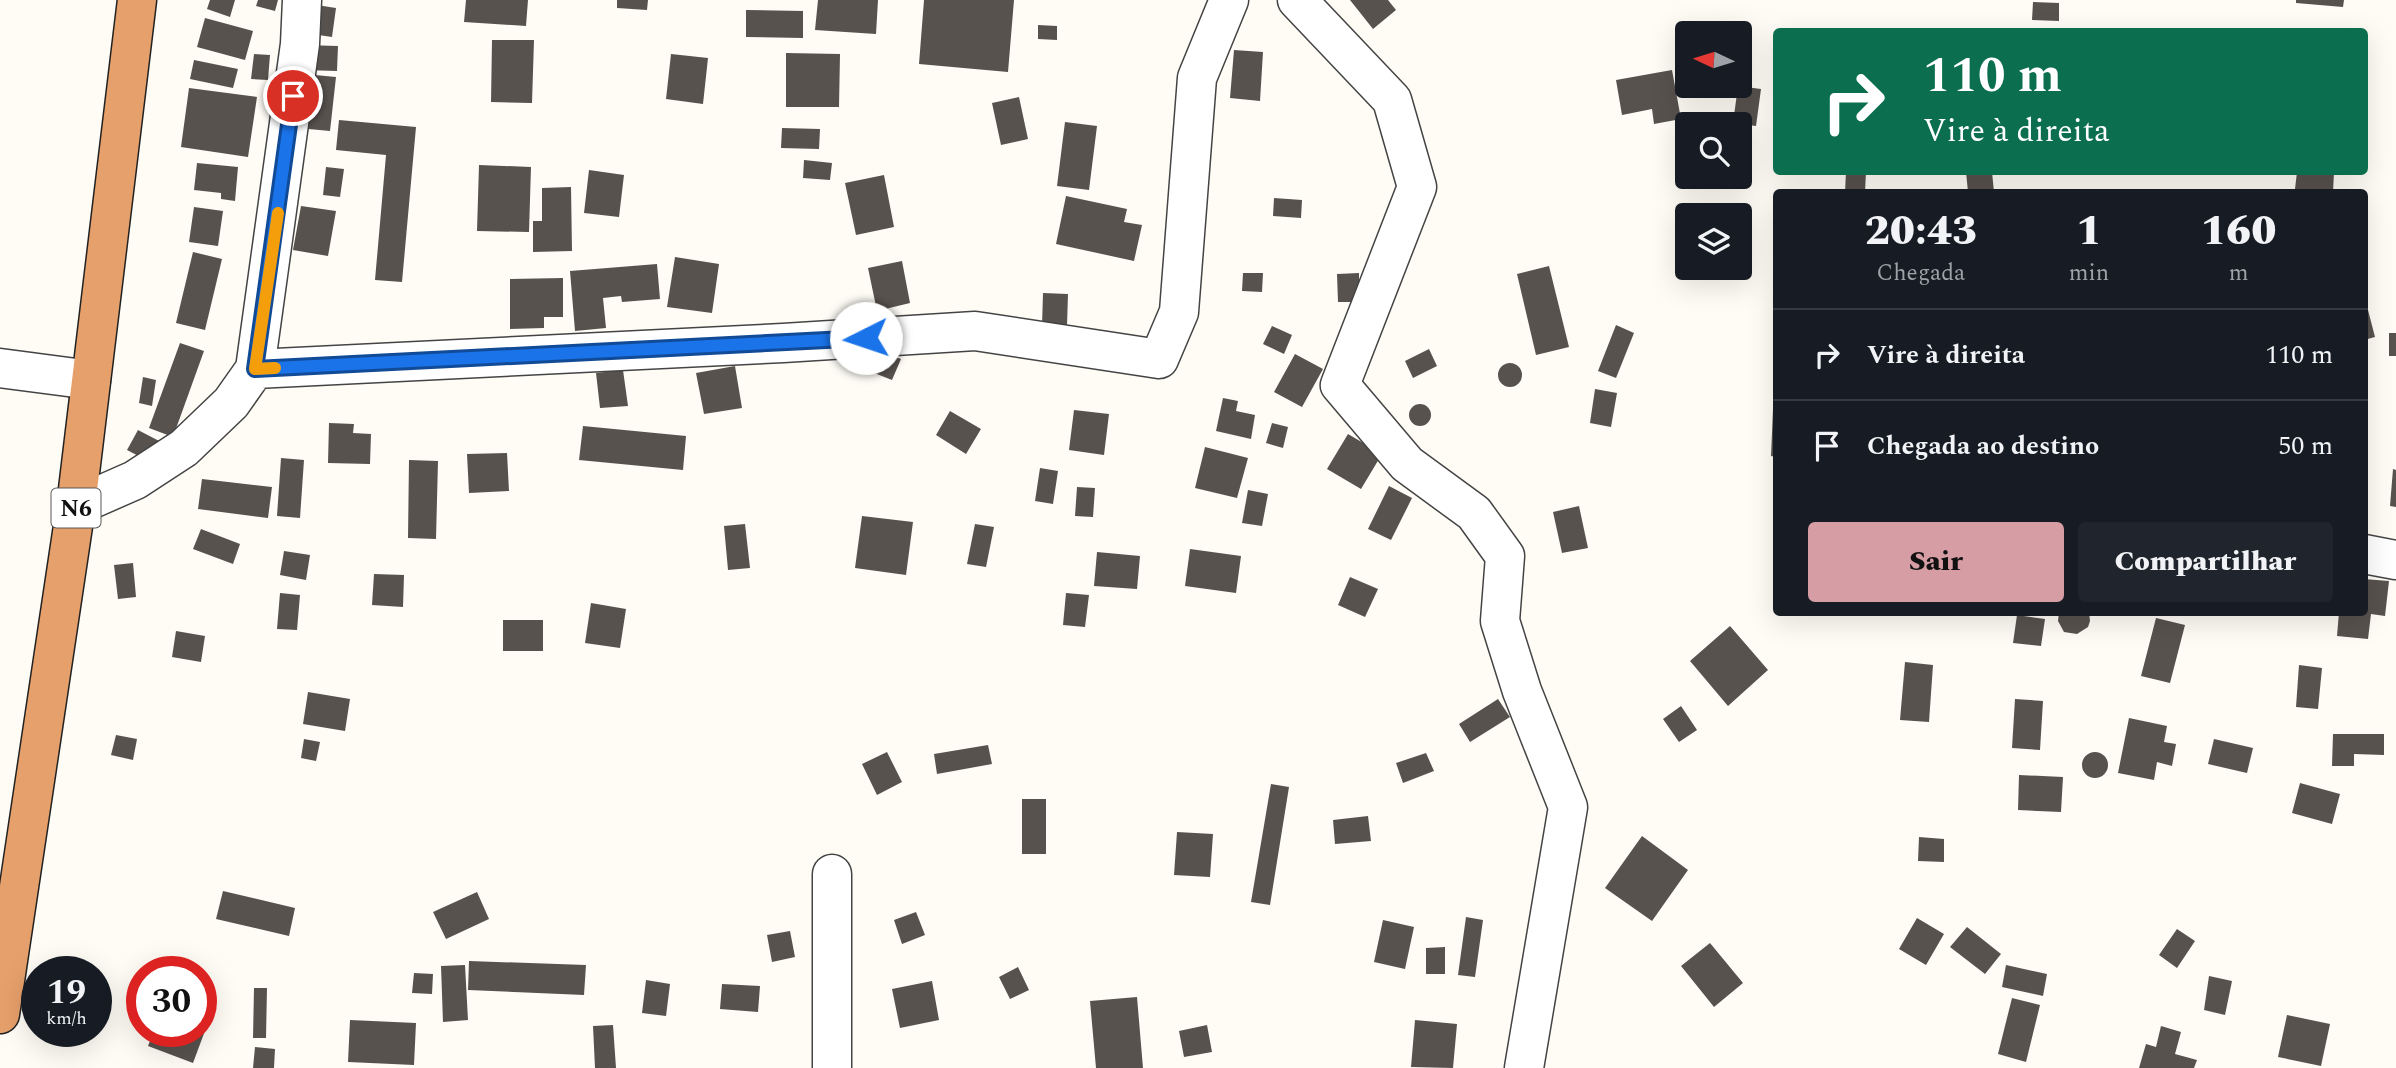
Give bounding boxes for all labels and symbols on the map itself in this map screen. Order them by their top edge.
north arrow [1675,21,1752,98]
pin [263,66,323,126]
position arrow [829,301,903,375]
road number: N6 [52,488,100,528]
speed limit sign: 30 [126,956,217,1047]

